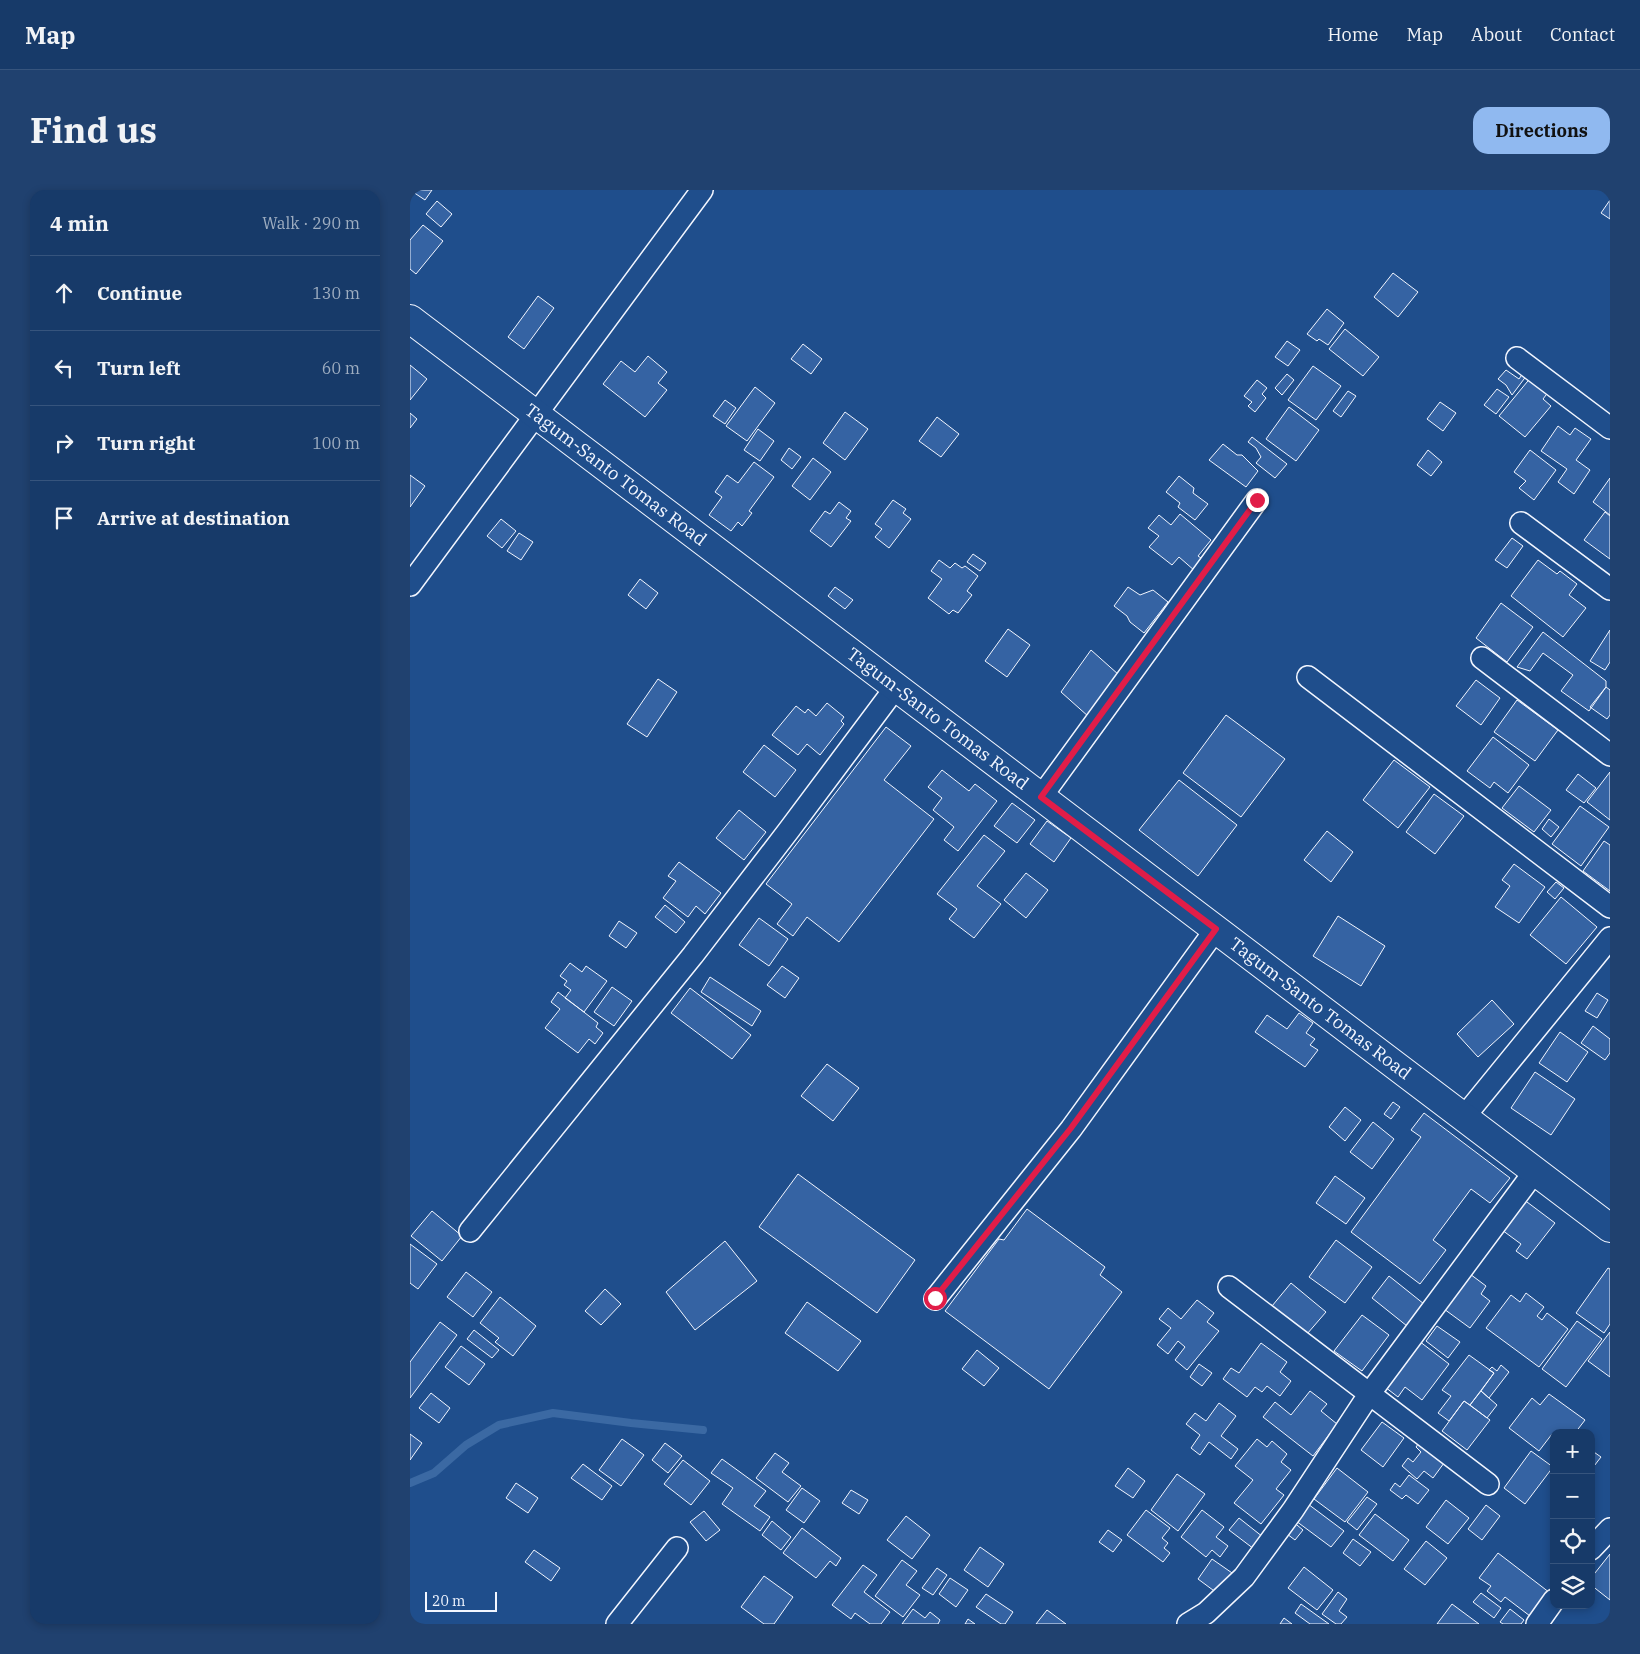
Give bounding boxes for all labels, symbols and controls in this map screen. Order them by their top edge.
text: Map [25,19,75,51]
text: Home [1327,23,1379,46]
text: Map [1407,23,1443,46]
text: About [1471,23,1522,46]
text: Contact [1550,23,1615,46]
text: Find us [30,107,157,153]
button: Directions [1473,107,1610,154]
text: 4 min [50,209,109,237]
text: Walk · 290 m [262,213,360,233]
icon: ahead [50,279,78,307]
text: Continue [97,281,182,305]
text: 130 m [312,283,360,303]
icon: left [50,354,78,382]
text: Turn left [97,356,180,380]
text: 60 m [322,358,360,378]
street label: Tagum-Santo Tomas Road [520,398,712,551]
icon: right [50,429,78,457]
text: Turn right [97,431,195,455]
text: 100 m [312,433,360,453]
route end [1246,489,1269,512]
icon: arrive [50,504,78,532]
text: Arrive at destination [97,506,290,530]
street label: Tagum-Santo Tomas Road [842,642,1034,795]
street label: Tagum-Santo Tomas Road [1225,932,1416,1084]
route start [924,1287,947,1310]
map controls [1550,1429,1595,1609]
button: + [1550,1429,1595,1474]
button: − [1550,1474,1595,1519]
button: locate [1550,1519,1595,1564]
button: layers [1550,1564,1595,1609]
scale bar [425,1589,498,1612]
text: 20 m [432,1592,465,1610]

